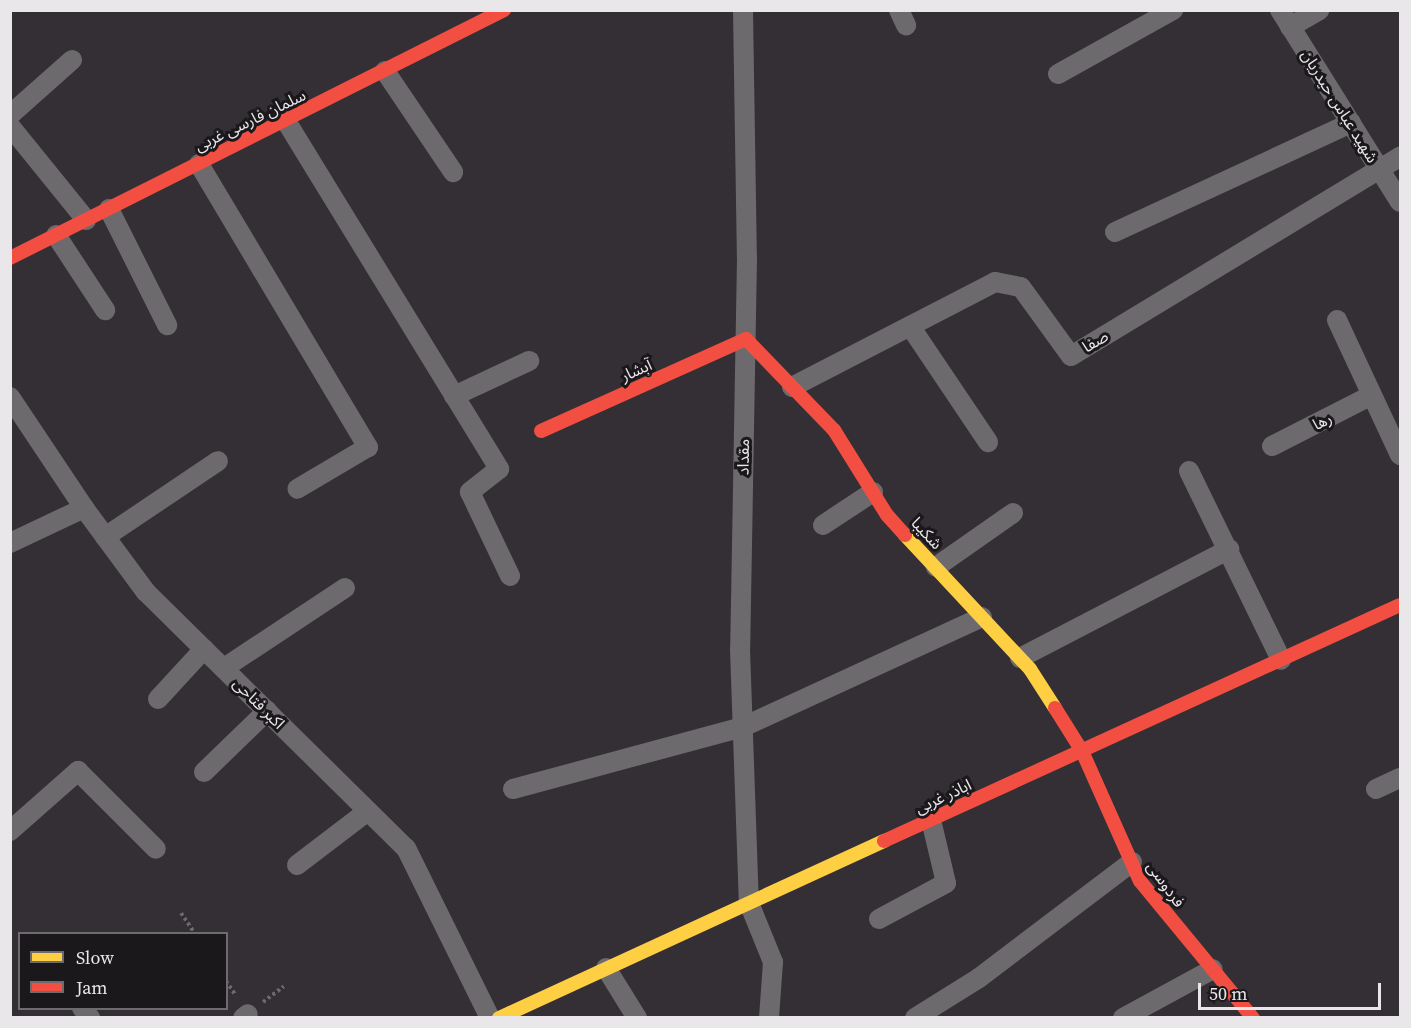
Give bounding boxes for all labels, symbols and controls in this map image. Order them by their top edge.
street label: شهید عباس حیدریان [1297,46,1383,166]
street label: سلمان فارسی غربی [191,85,309,155]
street label: صفا [1078,326,1112,356]
street label: آبشار [617,355,655,385]
street label: رها [1309,408,1335,434]
street label: مقداد [733,439,753,475]
street label: شکیبا [907,513,947,553]
street label: اکبر فتاحی [229,673,289,733]
street label: اباذر غربی [912,775,974,817]
street label: فردوسی [1143,857,1189,911]
legend [18,932,228,1010]
text: Slow [76,945,114,970]
scale bar [1201,971,1384,1009]
text: Jam [76,975,108,1000]
text: 50 m [1209,981,1247,1006]

